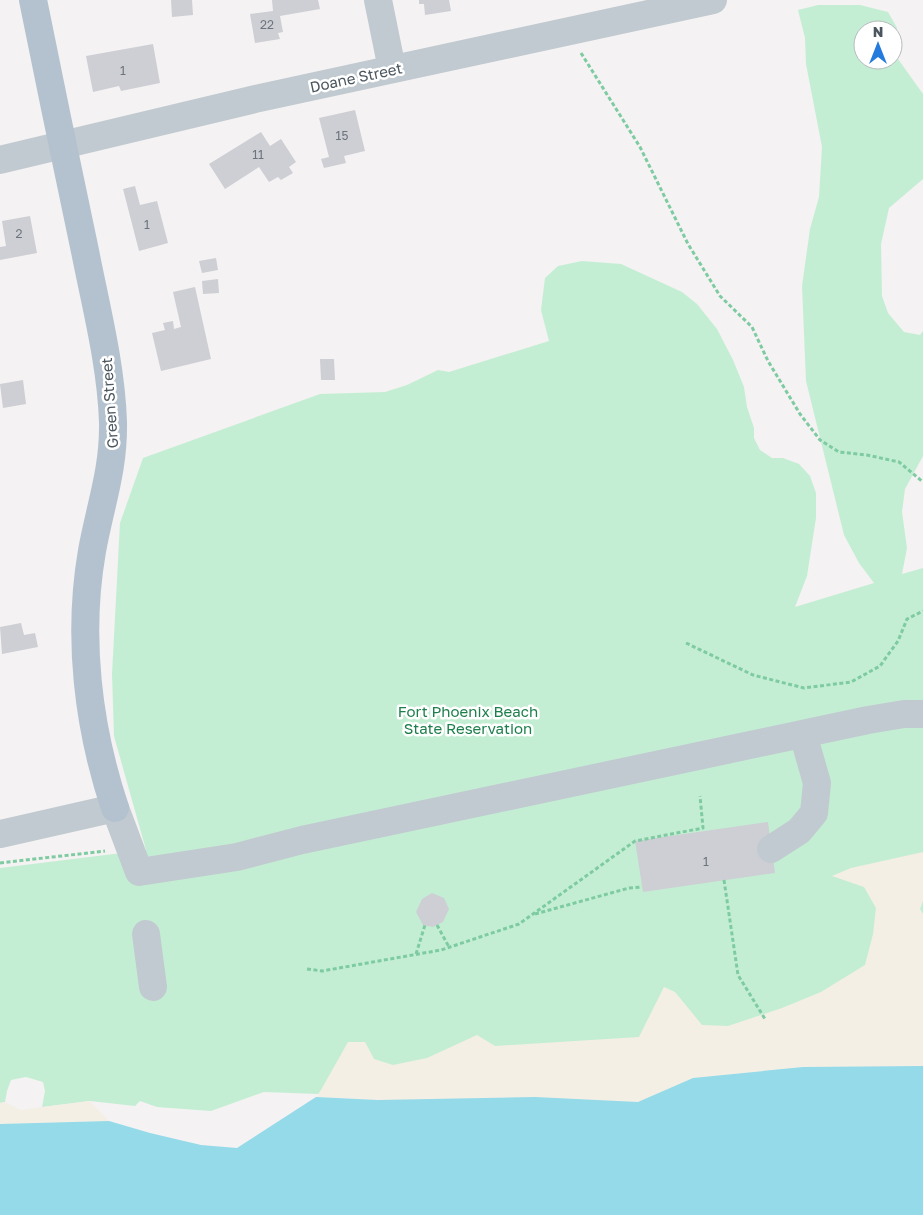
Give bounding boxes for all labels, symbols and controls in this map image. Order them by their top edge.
house number: 22 [260,17,274,32]
north arrow [853,20,903,70]
text: N [873,23,883,40]
street label: Doane Street [308,58,404,96]
house number: 1 [120,63,126,78]
house number: 15 [336,128,348,143]
house number: 11 [252,147,264,162]
house number: 1 [144,217,150,232]
house number: 2 [16,226,23,241]
street label: Green Street [97,357,121,449]
park label: Fort Phoenix Beach State Reservation [398,702,538,737]
house number: 1 [703,854,709,869]

